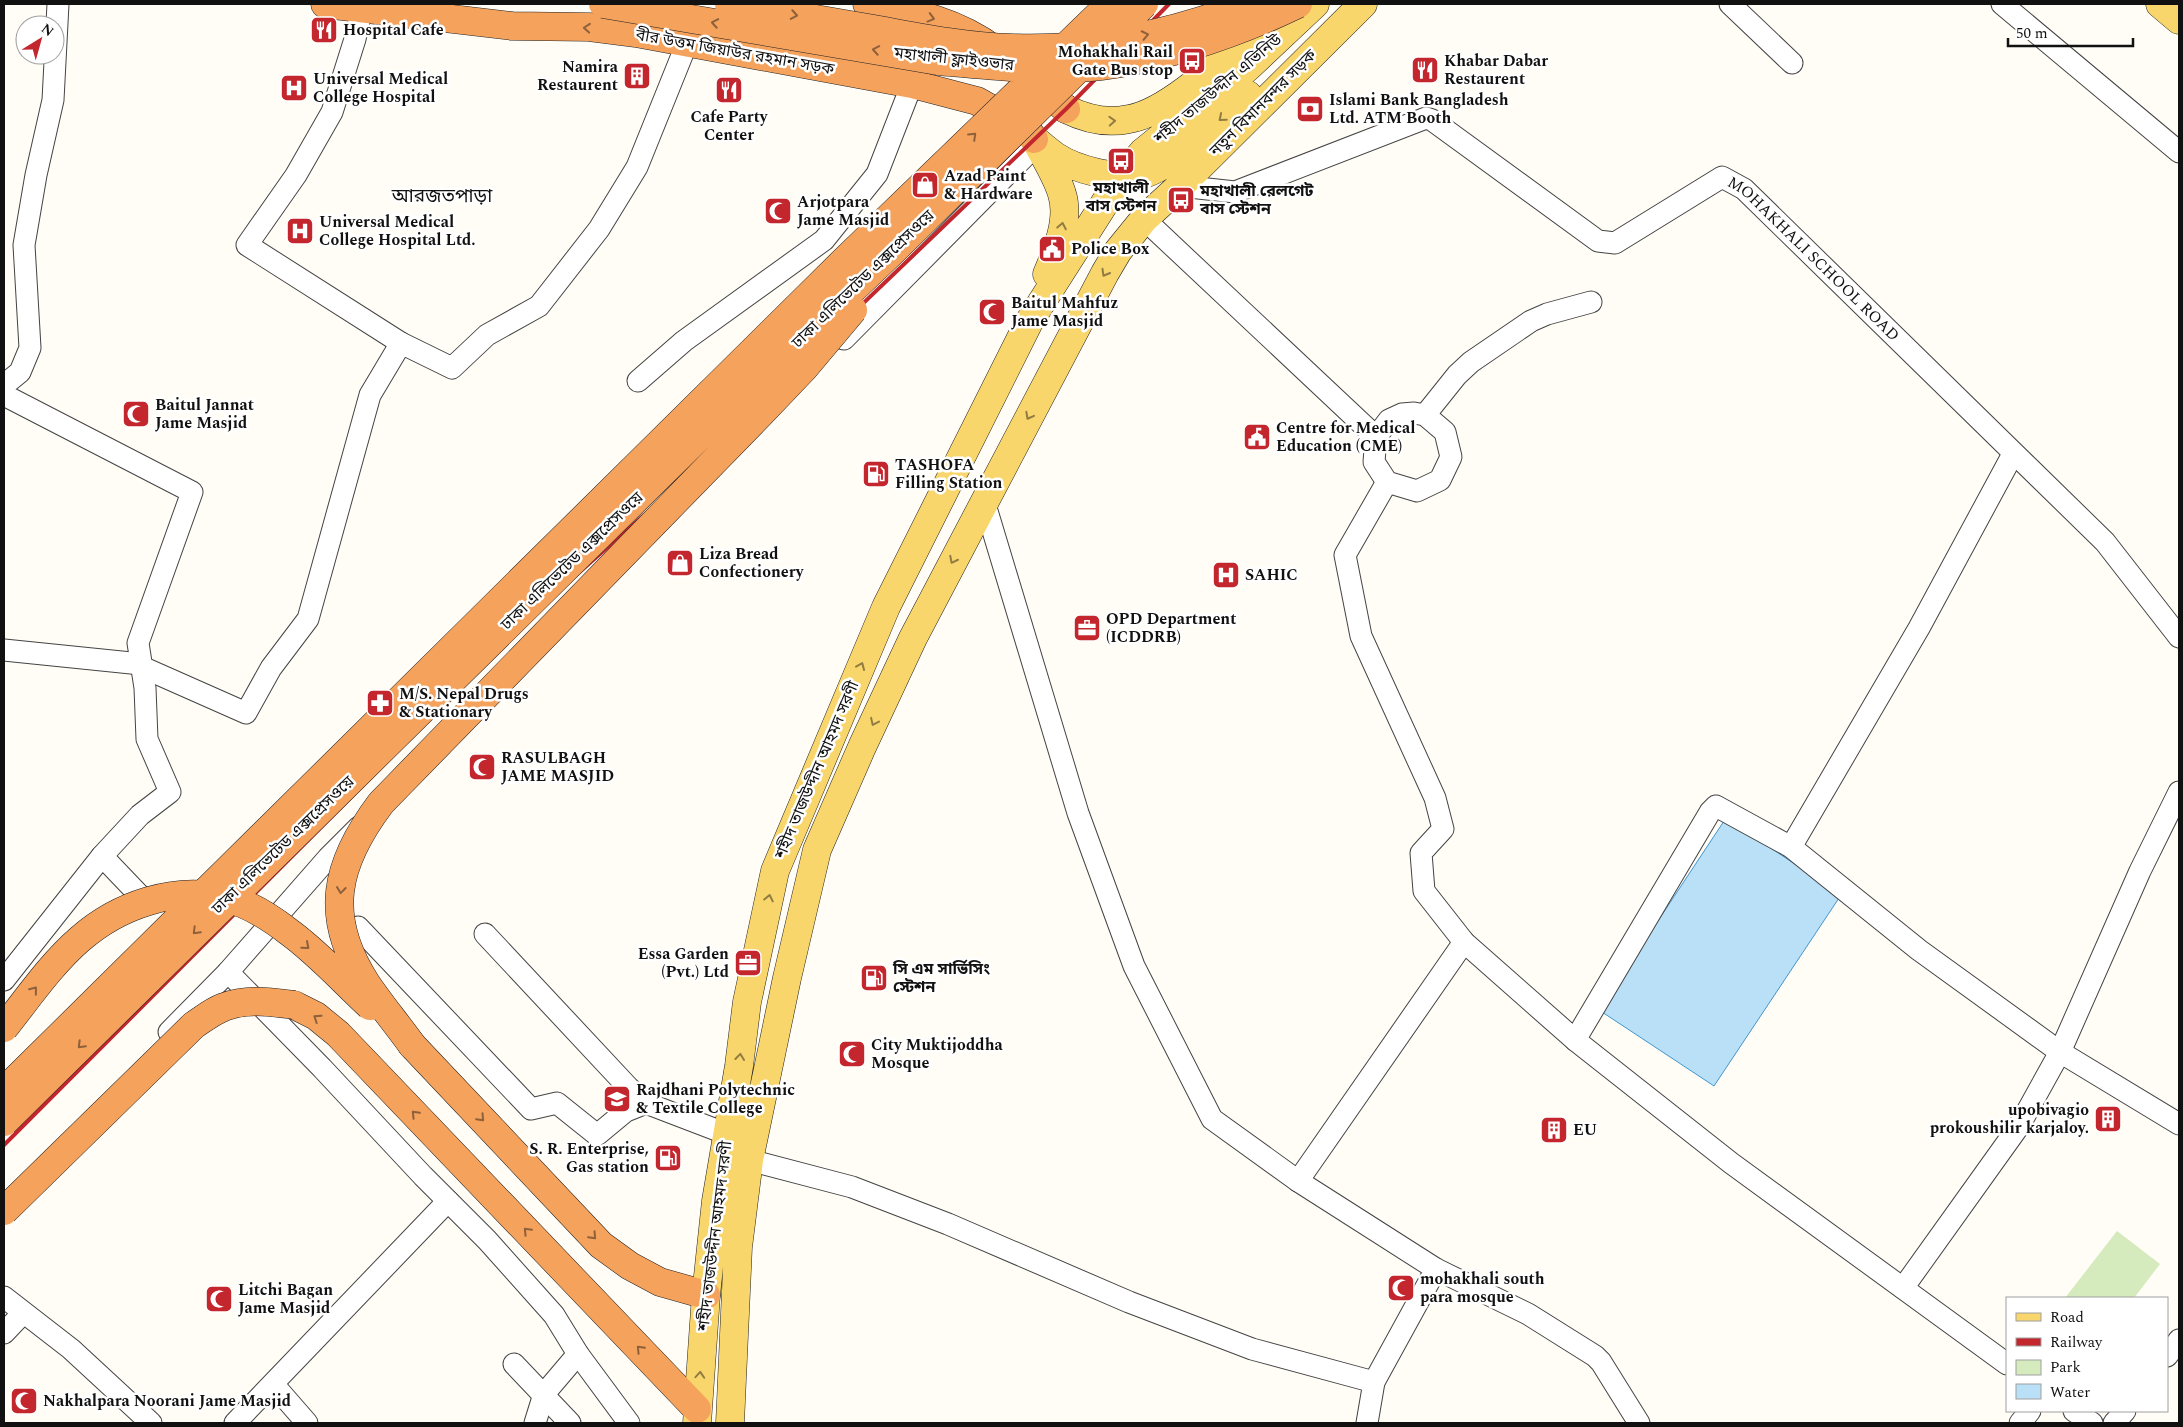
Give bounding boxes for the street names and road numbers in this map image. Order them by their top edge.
street label: বীর উত্তম জিয়াউর রহমান সড়ক [633,23,837,81]
street label: শহীদ তাজউদ্দীন এভিনিউ [1148,28,1288,150]
street label: মহাখালী ফ্লাইওভার [892,41,1016,77]
street label: নতুন বিমানবন্দর সড়ক [1203,43,1323,163]
street label: MOHAKHALI SCHOOL ROAD [1723,170,1905,347]
street label: ঢাকা এলিভেটেড এক্সপ্রেসওয়ে [786,204,940,354]
street label: ঢাকা এলিভেটেড এক্সপ্রেসওয়ে [495,486,649,636]
street label: শহীদ তাজউদ্দীন আহমদ সরণী [768,676,866,864]
street label: ঢাকা এলিভেটেড এক্সপ্রেসওয়ে [206,770,360,920]
street label: শহীদ তাজউদ্দীন আহমদ সরণী [691,1139,739,1333]

